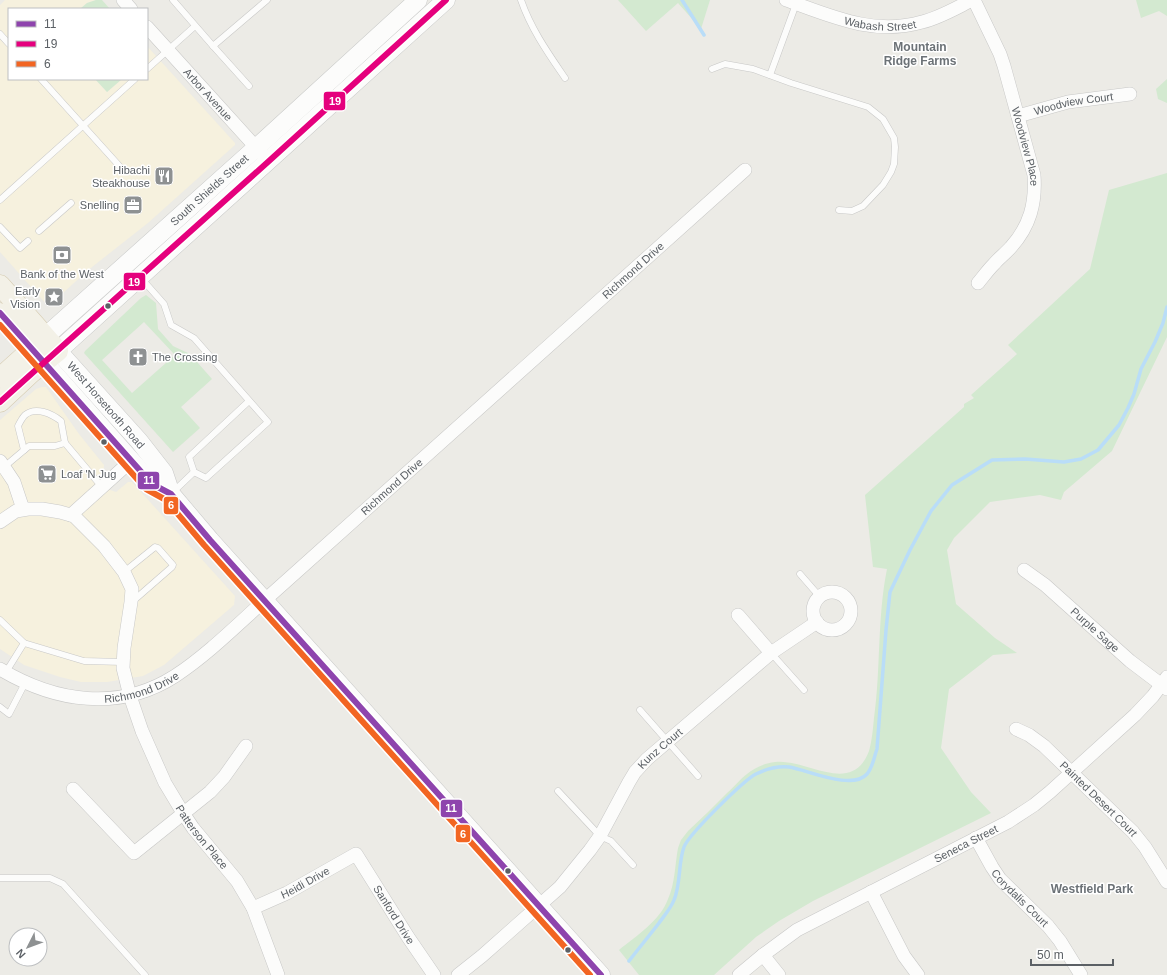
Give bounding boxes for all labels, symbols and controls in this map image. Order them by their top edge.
legend [8,8,148,80]
street label: Wabash Street [843,14,917,33]
text: 11 [44,17,57,31]
text: 19 [44,37,58,51]
district label: Mountain Ridge Farms [884,40,957,68]
text: 6 [44,57,51,71]
street label: Arbor Avenue [181,66,235,123]
street label: Woodview Court [1032,90,1114,117]
line badge: 19 [323,91,346,111]
text: 19 [329,95,341,107]
street label: Woodview Place [1010,106,1040,186]
street label: South Shields Street [168,152,251,228]
place label: Hibachi Steakhouse [92,164,150,189]
restaurant icon: Hibachi Steakhouse [153,165,175,187]
office icon: Snelling [122,194,144,216]
place label: Snelling [80,199,119,211]
street label: Richmond Drive [600,240,666,301]
bank icon: Bank of the West [51,244,73,266]
place label: Bank of the West [20,268,104,280]
line badge: 19 [123,272,146,291]
text: 19 [128,276,140,288]
place label: Early Vision [10,285,40,310]
place icon: Early Vision [43,286,65,308]
unlabelled marker [103,301,113,311]
church icon: The Crossing [127,346,149,368]
place label: The Crossing [152,351,217,363]
street label: West Horsetooth Road [65,359,147,451]
unlabelled marker [99,437,109,447]
street label: Richmond Drive [358,456,425,517]
supermarket icon: Loaf 'N Jug [36,463,58,485]
place label: Loaf 'N Jug [61,468,116,480]
line badge: 11 [137,471,160,490]
text: 11 [143,474,155,486]
line badge: 6 [163,496,179,515]
text: 6 [168,499,174,511]
street label: Purple Sage [1068,605,1122,654]
street label: Richmond Drive [104,669,181,705]
street label: Kunz Court [635,726,685,771]
street label: Painted Desert Court [1058,759,1140,839]
line badge: 11 [440,799,463,818]
text: 11 [445,802,457,814]
street label: Patterson Place [173,803,230,871]
street label: Seneca Street [932,822,1000,865]
line badge: 6 [455,824,471,843]
text: 6 [460,828,466,840]
street label: Heidi Drive [279,864,332,901]
unlabelled marker [503,866,513,876]
street label: Corydalis Court [989,867,1051,929]
district label: Westfield Park [1051,882,1134,896]
street label: Sanford Drive [371,883,417,946]
north arrow [8,927,48,967]
scale bar [1031,941,1113,967]
unlabelled marker [563,945,573,955]
text: N [13,947,28,961]
text: 50 m [1037,948,1064,962]

